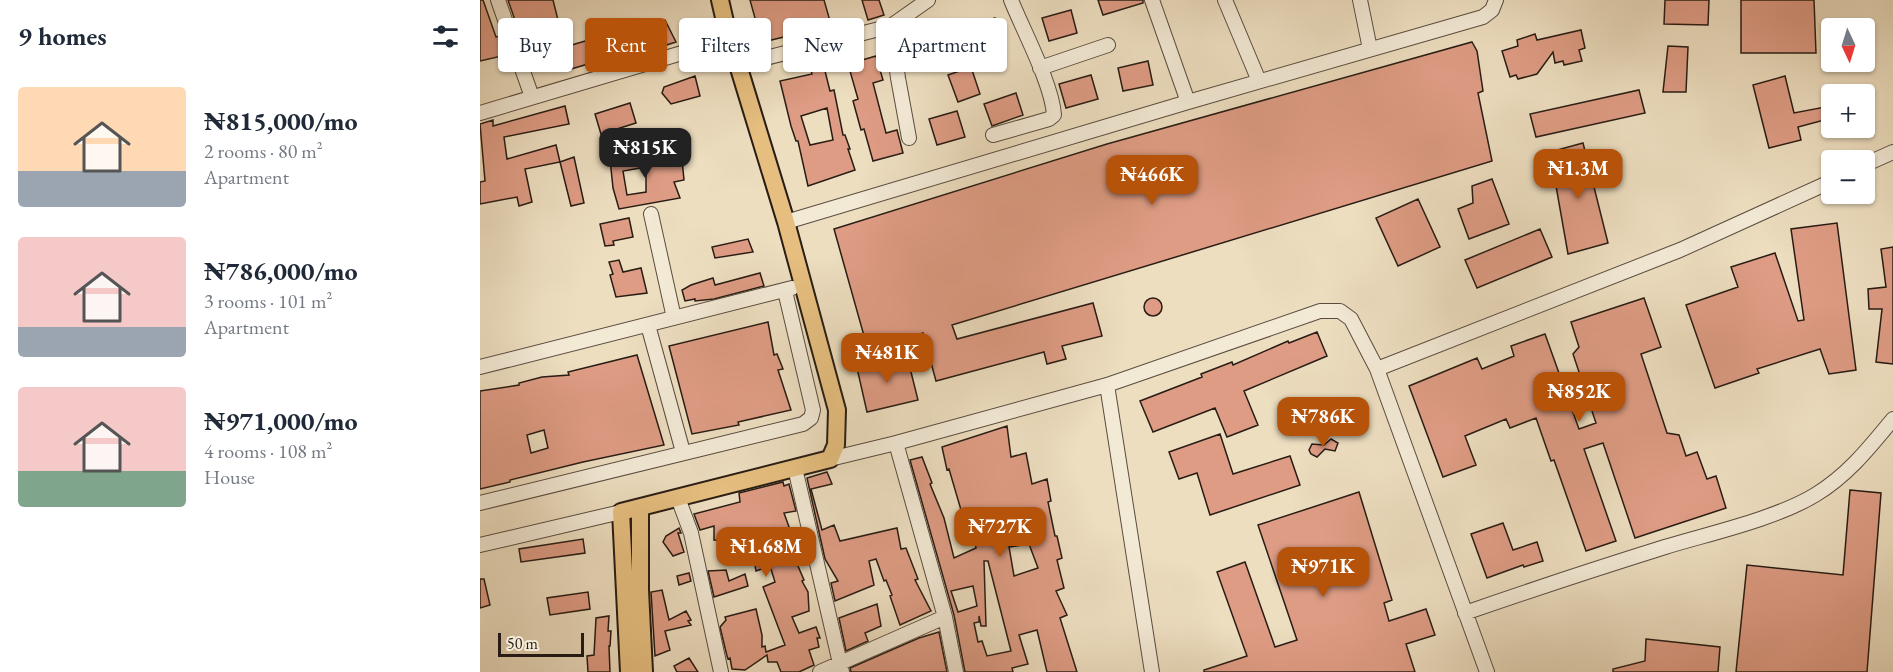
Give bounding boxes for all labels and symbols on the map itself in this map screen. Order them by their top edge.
north arrow [1821,18,1875,72]
pin: ₦815K [603,128,687,179]
pin: ₦1.3M [1536,149,1620,200]
pin: ₦466K [1110,155,1194,206]
pin: ₦481K [845,333,929,384]
pin: ₦852K [1537,372,1621,423]
pin: ₦786K [1281,397,1365,448]
pin: ₦727K [958,507,1042,558]
pin: ₦1.68M [717,527,815,578]
pin: ₦971K [1281,547,1365,598]
scale bar [498,630,584,658]

